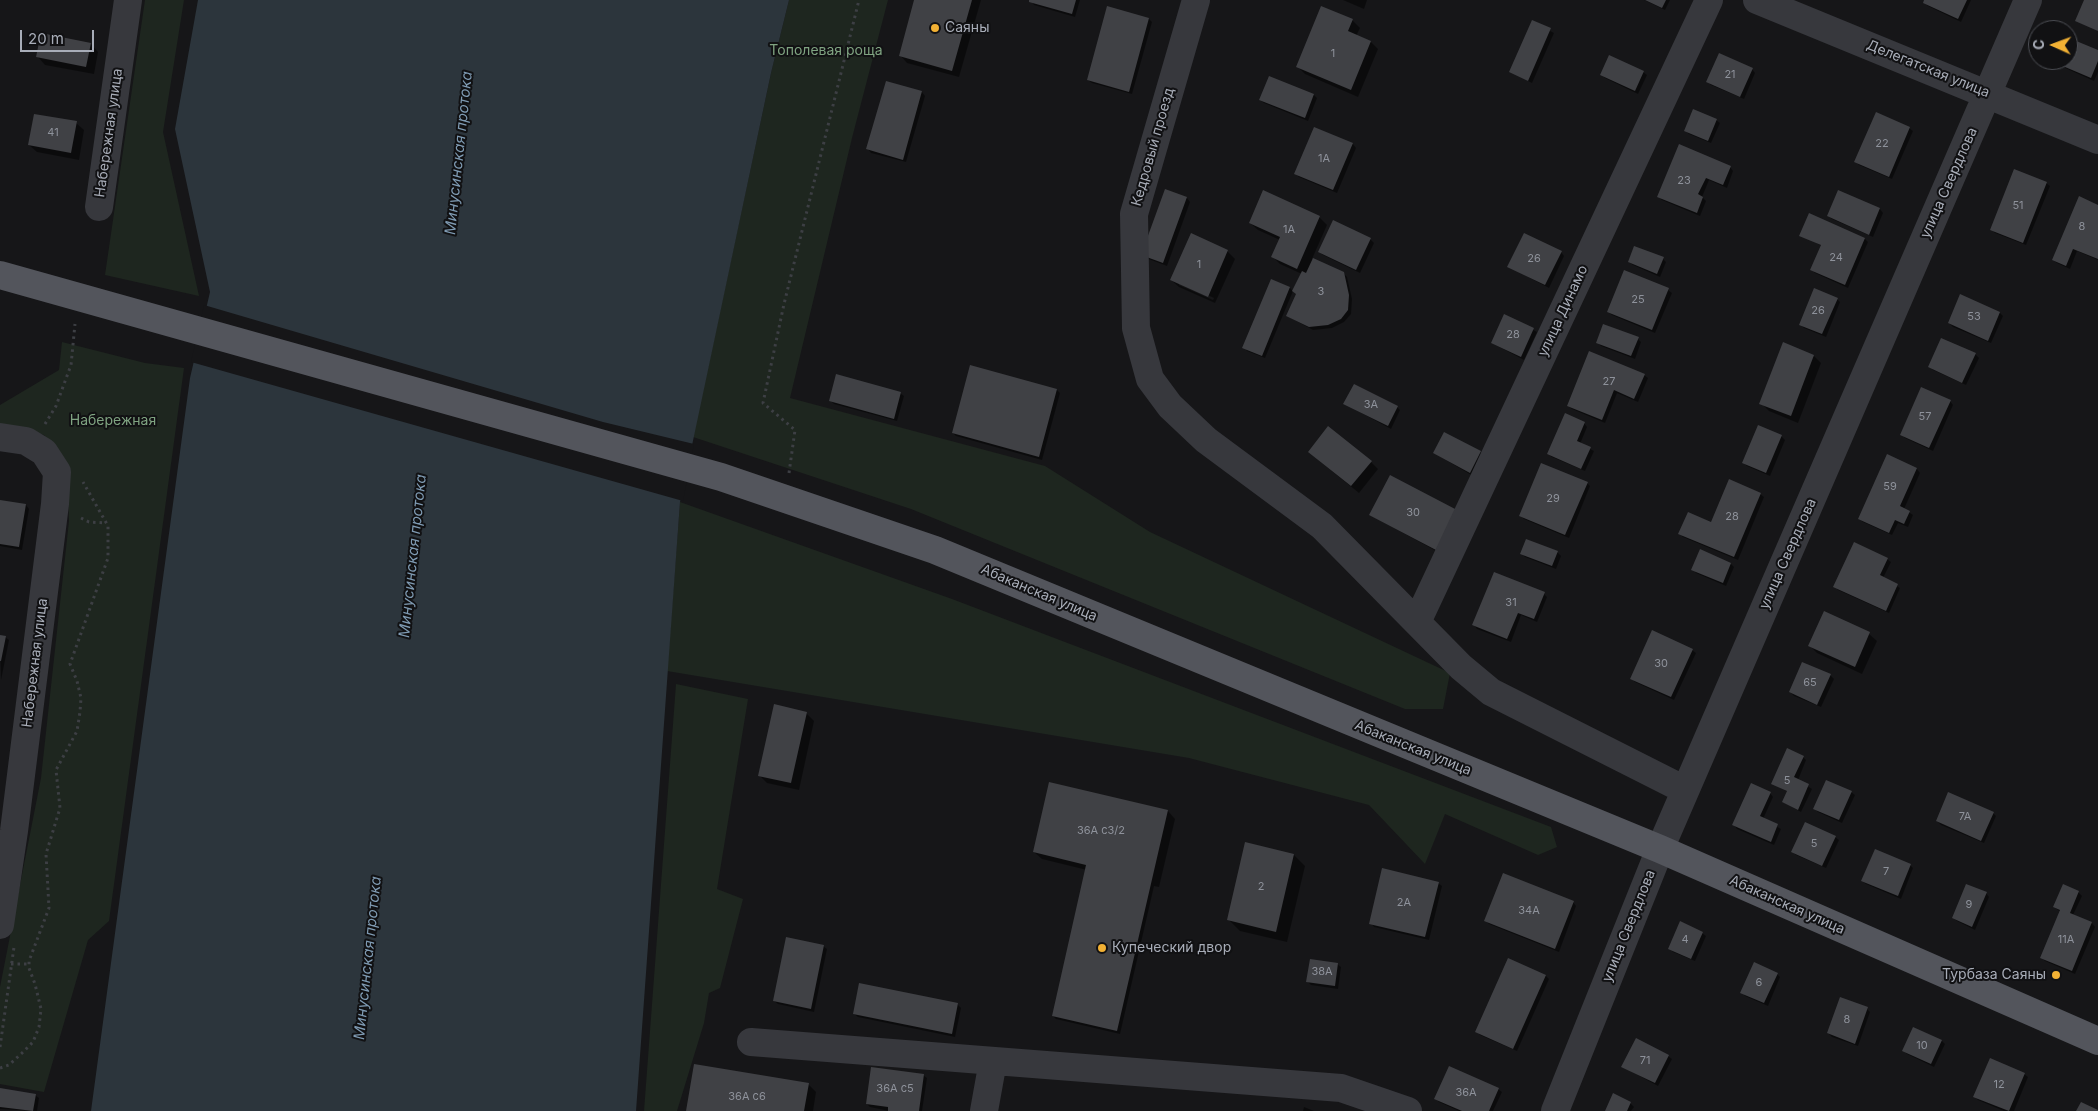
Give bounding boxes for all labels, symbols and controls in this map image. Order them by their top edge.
scale bar [22,20,96,52]
place label: Саяны [945,20,989,36]
north arrow [2028,20,2078,70]
marker: Саяны [929,22,941,34]
text: 20 m [28,29,64,48]
street label: Делегатская улица [1864,37,1992,101]
text: С [2030,39,2047,50]
park label: Тополевая роща [769,43,883,59]
house number: 1 [1331,47,1335,61]
street label: Набережная улица [92,67,126,199]
house number: 21 [1724,68,1736,82]
water label: Минусинская протока [441,70,477,236]
street label: Кедровый проезд [1128,86,1178,208]
street label: улица Свердлова [1917,125,1981,241]
house number: 41 [47,126,59,140]
house number: 22 [1875,137,1889,151]
house number: 1А [1318,152,1330,166]
house number: 23 [1677,174,1691,188]
house number: 51 [2012,199,2024,213]
house number: 8 [2079,220,2085,234]
house number: 1А [1283,223,1295,237]
house number: 24 [1829,251,1843,265]
house number: 26 [1527,252,1541,266]
house number: 1 [1197,258,1201,272]
street label: улица Динамо [1535,263,1591,359]
house number: 3 [1318,285,1324,299]
house number: 25 [1631,293,1645,307]
house number: 26 [1811,304,1825,318]
house number: 53 [1967,310,1981,324]
house number: 28 [1506,328,1520,342]
house number: 27 [1603,375,1615,389]
house number: 3А [1364,398,1378,412]
house number: 57 [1919,410,1931,424]
park label: Набережная [70,413,156,429]
water label: Минусинская протока [395,473,431,639]
house number: 59 [1883,480,1897,494]
house number: 29 [1546,492,1560,506]
street label: улица Свердлова [1756,496,1820,612]
house number: 30 [1406,506,1420,520]
house number: 28 [1725,510,1739,524]
street label: Абаканская улица [978,561,1100,625]
house number: 31 [1505,596,1517,610]
street label: Набережная улица [19,597,51,729]
house number: 30 [1654,657,1668,671]
house number: 65 [1803,676,1817,690]
street label: Абаканская улица [1352,717,1474,779]
house number: 5 [1784,774,1790,788]
house number: 7А [1959,810,1971,824]
house number: 36А с3/2 [1077,824,1125,838]
house number: 5 [1811,837,1817,851]
house number: 7 [1883,865,1889,879]
street label: улица Свердлова [1599,867,1659,985]
street label: Абаканская улица [1727,872,1847,938]
water label: Минусинская протока [350,875,386,1041]
house number: 2 [1258,880,1264,894]
house number: 2А [1397,896,1411,910]
house number: 9 [1966,898,1972,912]
house number: 34А [1518,904,1540,918]
house number: 4 [1681,933,1689,947]
house number: 11А [2058,933,2074,947]
place label: Купеческий двор [1112,940,1231,956]
marker: Купеческий двор [1096,942,1108,954]
house number: 38А [1311,965,1333,979]
place label: Турбаза Саяны [1942,967,2046,983]
marker: Турбаза Саяны [2050,969,2062,981]
house number: 6 [1756,976,1762,990]
house number: 8 [1844,1013,1850,1027]
house number: 10 [1916,1039,1928,1053]
house number: 71 [1640,1054,1650,1068]
house number: 12 [1993,1078,2005,1092]
house number: 36А с5 [876,1082,914,1096]
house number: 36А [1455,1086,1477,1100]
house number: 36А с6 [728,1090,766,1104]

